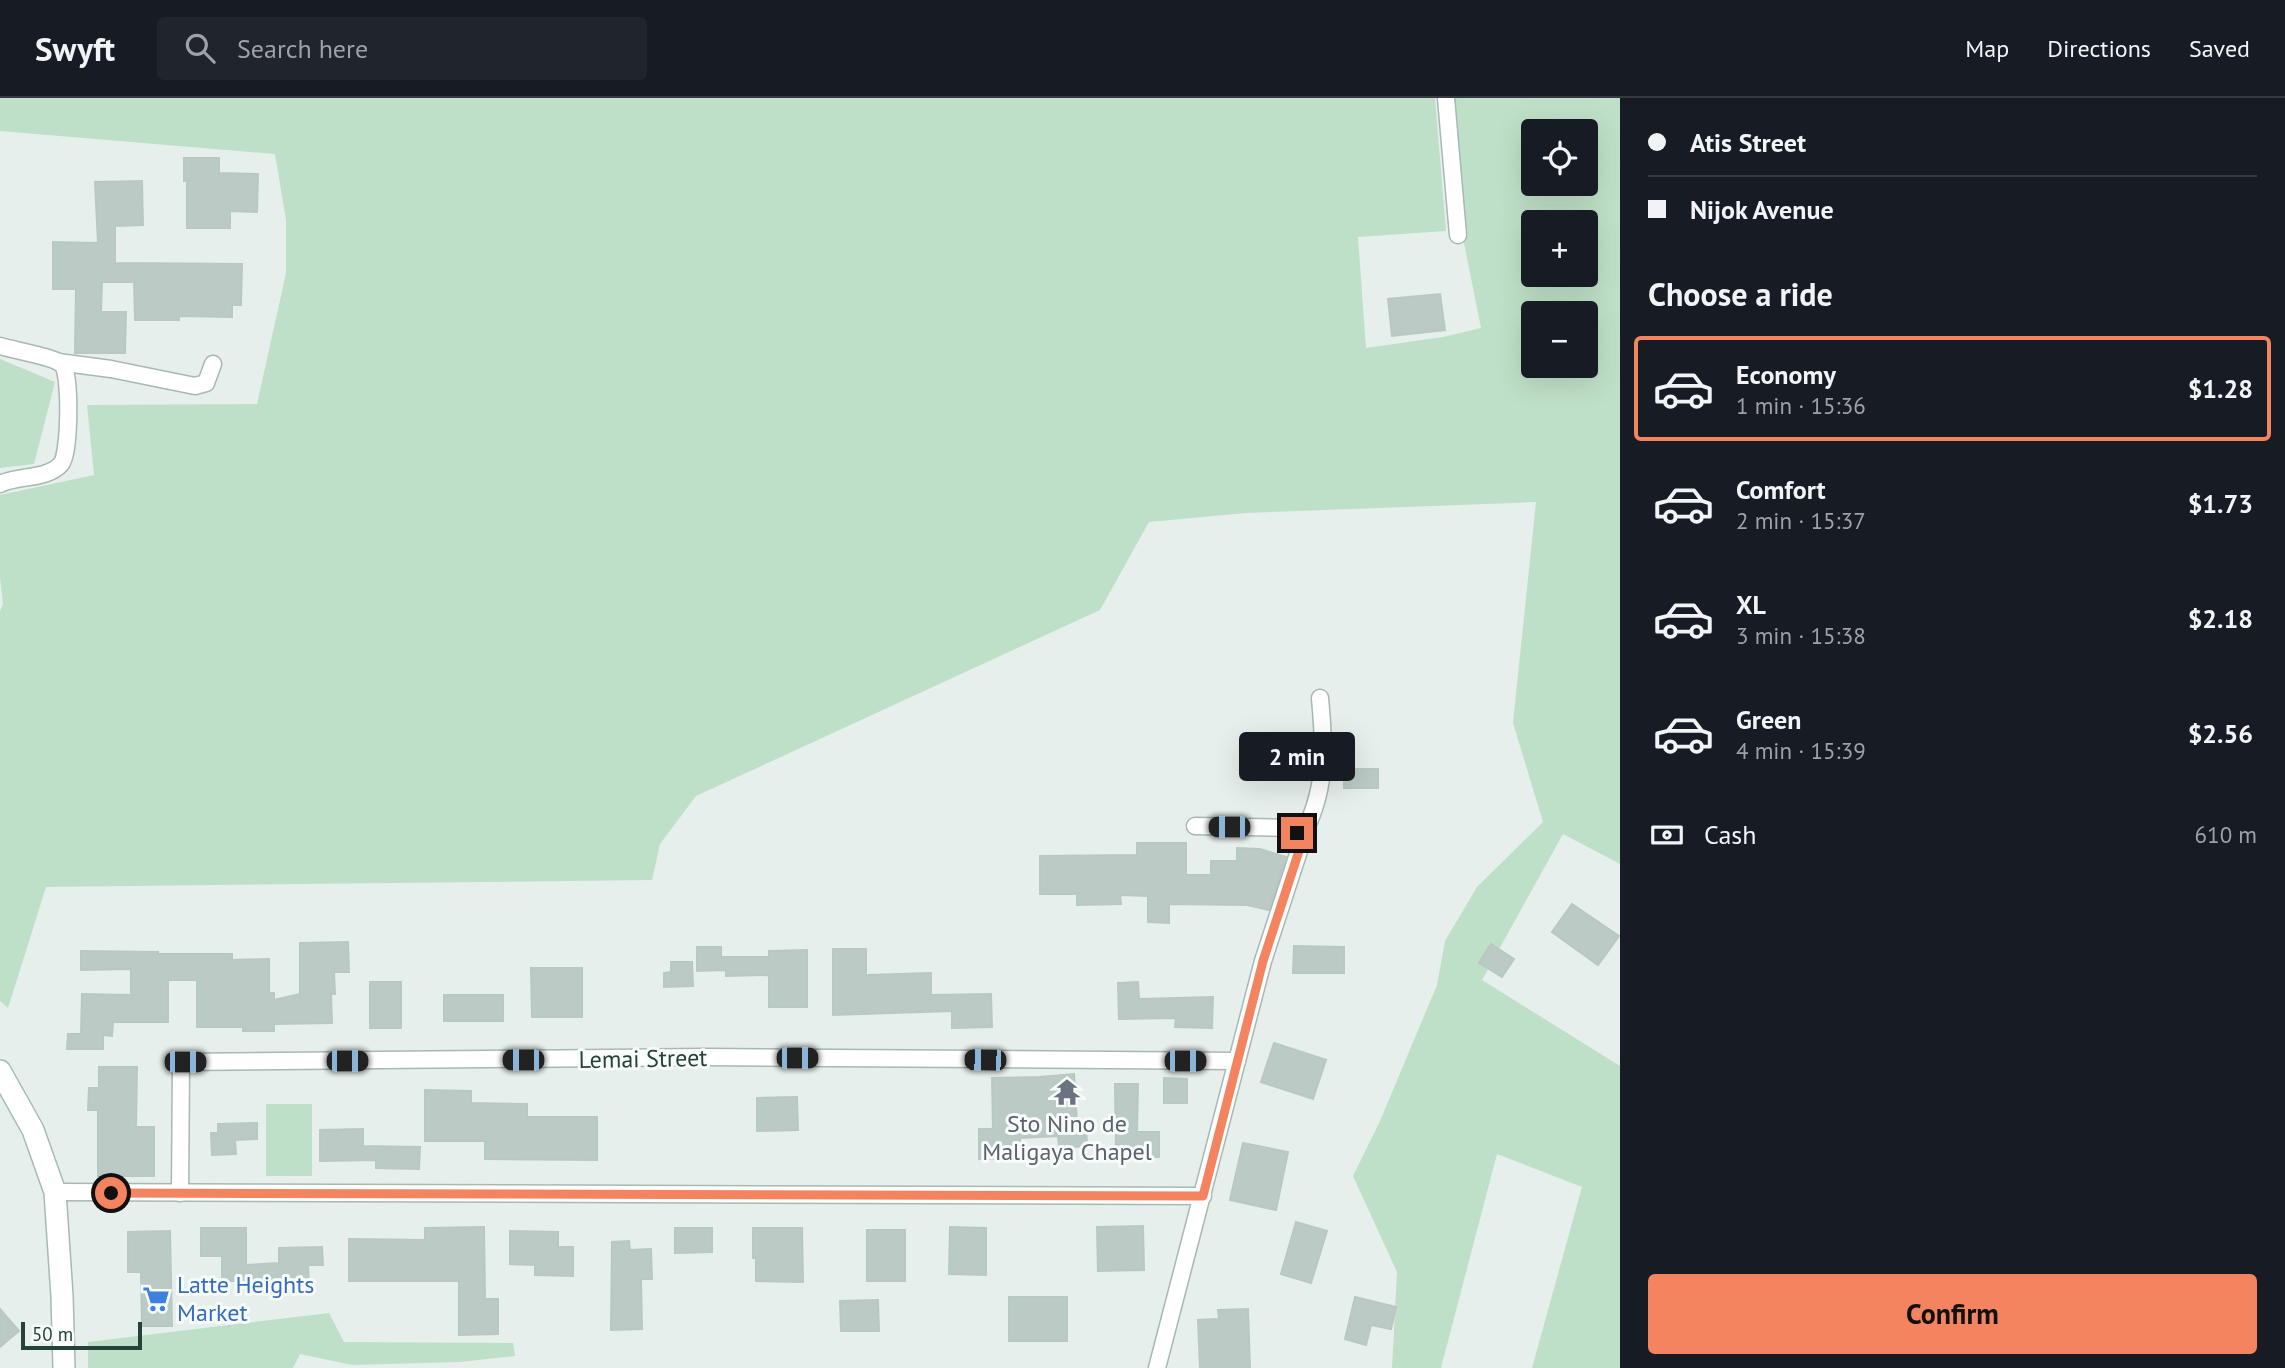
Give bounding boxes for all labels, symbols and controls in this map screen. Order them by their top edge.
search box [157,17,647,80]
text: Swyft [35,27,115,70]
icon: search [181,29,219,67]
text: Search here [237,32,368,65]
text: Map [1965,33,2009,64]
text: Directions [2047,33,2151,64]
text: Saved [2189,33,2250,64]
map controls [1521,119,1598,378]
button: locate [1521,119,1598,196]
text: Atis Street [1690,126,1806,159]
text: Nijok Avenue [1690,193,1834,226]
button: + [1521,210,1598,287]
text: Choose a ride [1648,273,1833,315]
button: − [1521,301,1598,378]
icon: car [1652,357,1715,420]
text: Economy [1736,358,1836,391]
text: $1.28 [2188,372,2253,405]
text: 1 min · 15:36 [1736,391,1866,420]
icon: car [1652,472,1715,535]
text: Comfort [1736,473,1826,506]
text: $1.73 [2188,487,2253,520]
text: 2 min · 15:37 [1736,506,1866,535]
icon: car [1652,587,1715,650]
text: XL [1736,588,1766,621]
text: $2.18 [2188,602,2253,635]
text: 3 min · 15:38 [1736,621,1866,650]
icon: car [1652,702,1715,765]
text: Green [1736,703,1801,736]
text: $2.56 [2188,717,2253,750]
callout: 2 min [1239,732,1355,780]
text: 4 min · 15:39 [1736,736,1866,765]
text: 2 min [1269,742,1325,771]
icon: cash [1648,816,1686,854]
car [1209,817,1251,838]
route end [1281,817,1313,849]
text: Cash [1704,818,1756,851]
text: 610 m [2195,820,2257,849]
street label: Lemai Street [578,1042,708,1075]
car [777,1048,819,1069]
car [964,1049,1007,1071]
car [503,1050,545,1071]
car [327,1051,369,1072]
car [1165,1051,1207,1072]
car [165,1052,207,1073]
temple icon: Sto Nino de Maligaya Chapel [1052,1077,1082,1107]
place label: Sto Nino de Maligaya Chapel [982,1108,1152,1167]
route start [95,1177,127,1209]
place label: Latte Heights Market [177,1269,314,1328]
button: Confirm [1648,1274,2257,1354]
supermarket icon: Latte Heights Market [141,1284,171,1314]
scale bar [21,1319,142,1351]
text: 50 m [32,1322,73,1346]

